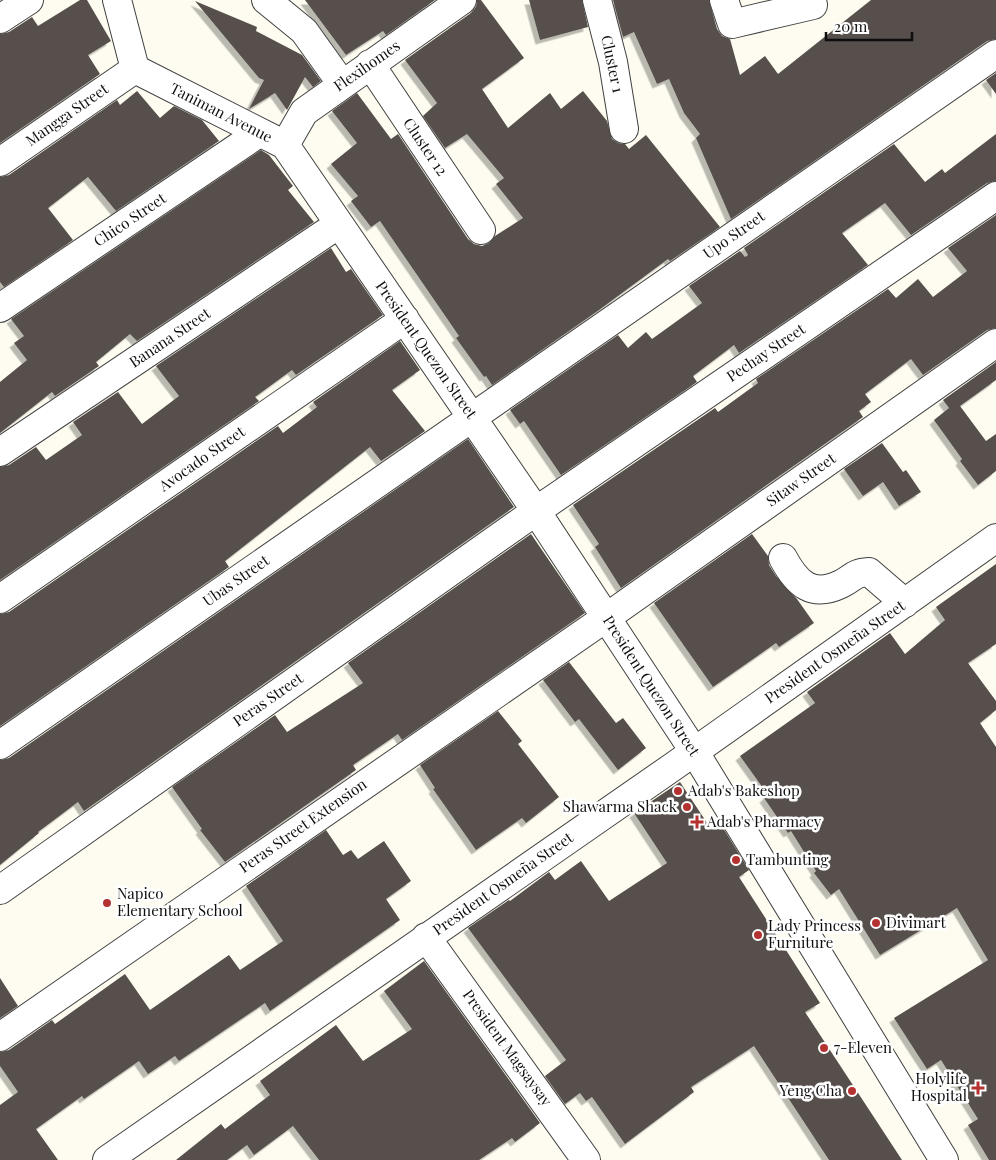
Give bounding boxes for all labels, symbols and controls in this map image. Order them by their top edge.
scale bar [826,10,912,42]
text: 20 m [834,16,868,36]
street label: Cluster 1 [597,33,629,95]
street label: Flexihomes [329,35,404,95]
street label: Mangga Street [21,78,112,150]
street label: Taniman Avenue [167,78,276,147]
street label: Cluster 12 [399,114,453,179]
street label: Chico Street [89,187,170,251]
street label: Upo Street [699,205,769,263]
street label: President Quezon Street [372,277,482,423]
street label: Banana Street [125,302,214,372]
street label: Pechay Street [722,318,809,386]
street label: Avocado Street [154,421,249,496]
street label: Sitaw Street [762,448,840,510]
street label: Ubas Street [198,550,273,610]
street label: President Osmeña Street [760,595,909,707]
street label: President Quezon Street [599,611,705,760]
street label: Peras Street [228,667,307,731]
street label: Peras Street Extension [235,773,370,877]
place label: Adab's Bakeshop [687,780,800,800]
marker: Adab's Bakeshop [672,785,684,797]
place label: Shawarma Shack [563,796,678,816]
marker: Shawarma Shack [681,801,693,813]
place label: Adab's Pharmacy [706,811,822,831]
marker: Adab's Pharmacy [691,816,703,828]
street label: President Osmeña Street [428,827,577,939]
place label: Tambunting [746,849,829,869]
marker: Tambunting [730,854,742,866]
place label: Napico Elementary School [117,883,243,920]
marker: Napico Elementary School [101,897,113,909]
place label: Divimart [886,912,946,932]
place label: Lady Princess Furniture [768,915,861,952]
marker: Divimart [870,917,882,929]
marker: Lady Princess Furniture [752,929,764,941]
street label: President Magsaysay [459,985,557,1110]
place label: 7-Eleven [834,1037,892,1057]
marker: 7-Eleven [818,1042,830,1054]
place label: Holylife Hospital [911,1068,967,1105]
place label: Yeng Cha [778,1080,843,1100]
marker: Holylife Hospital [971,1081,985,1095]
marker: Yeng Cha [846,1085,858,1097]

